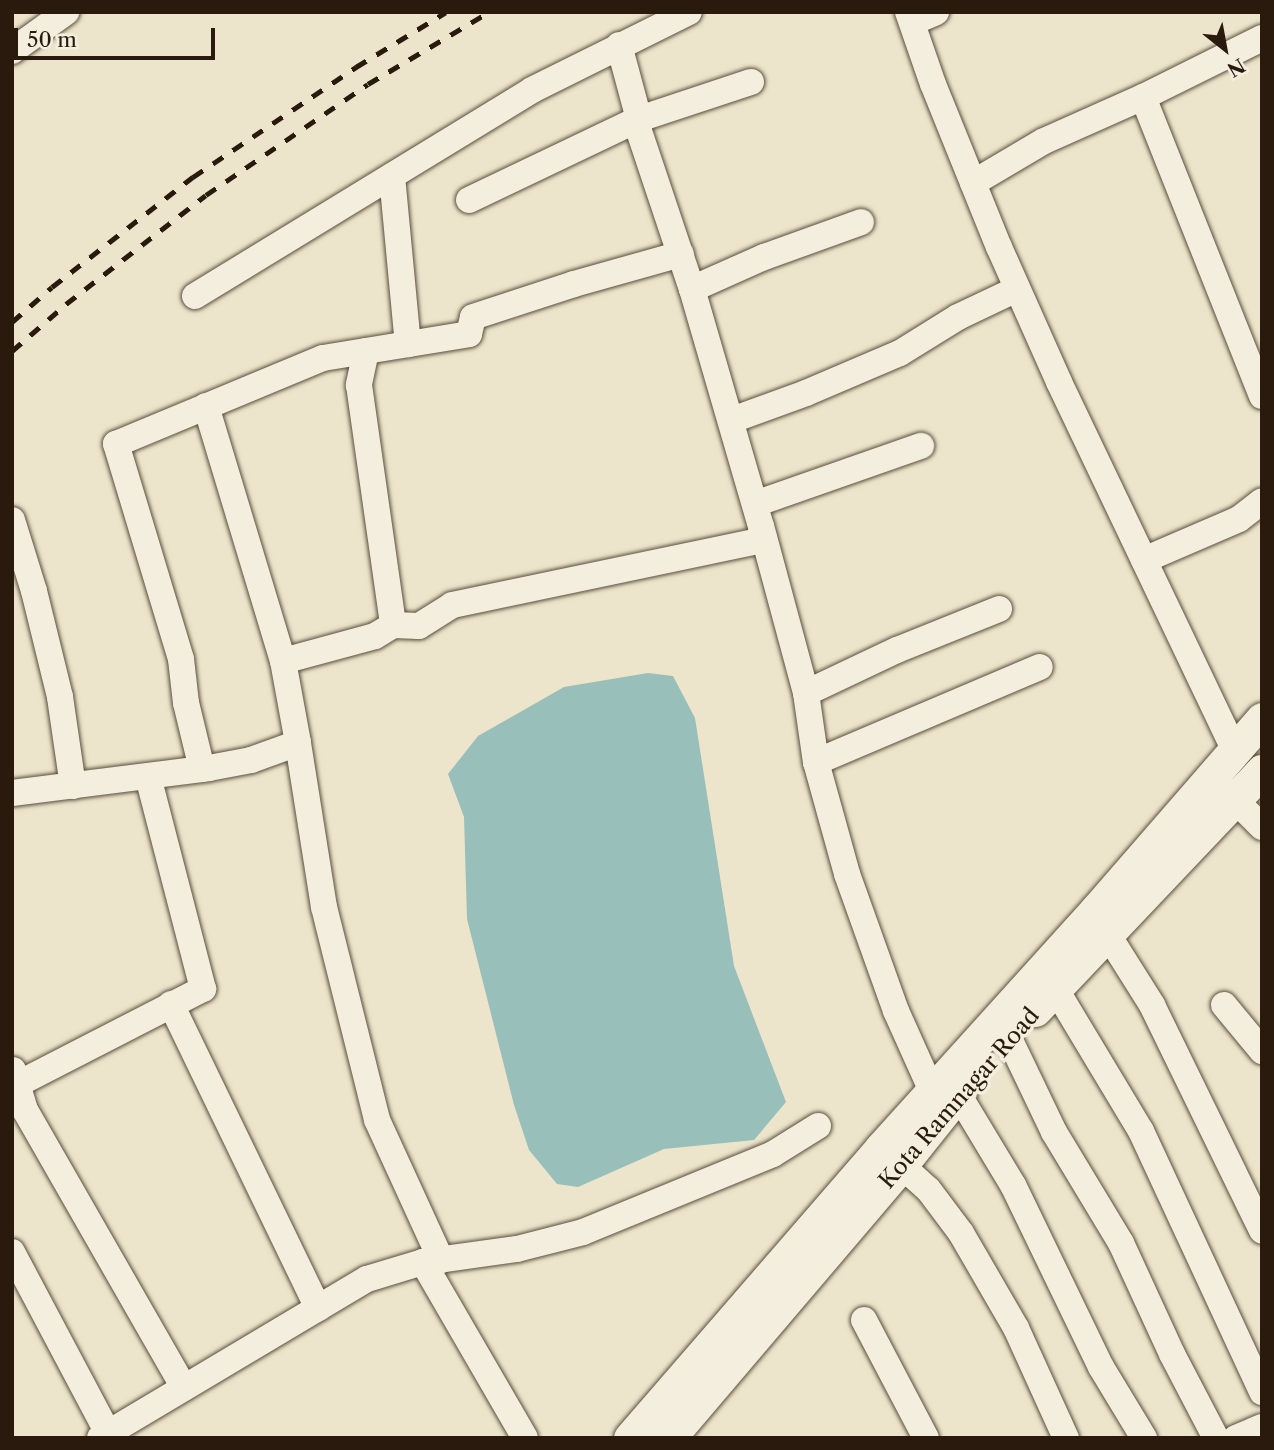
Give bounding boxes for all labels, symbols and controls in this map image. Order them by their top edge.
scale bar [18,14,219,58]
north arrow [1190,14,1260,84]
text: 50 m [27,27,77,52]
text: N [1223,53,1249,82]
street label: Kota Ramnagar Road [873,1002,1045,1194]

